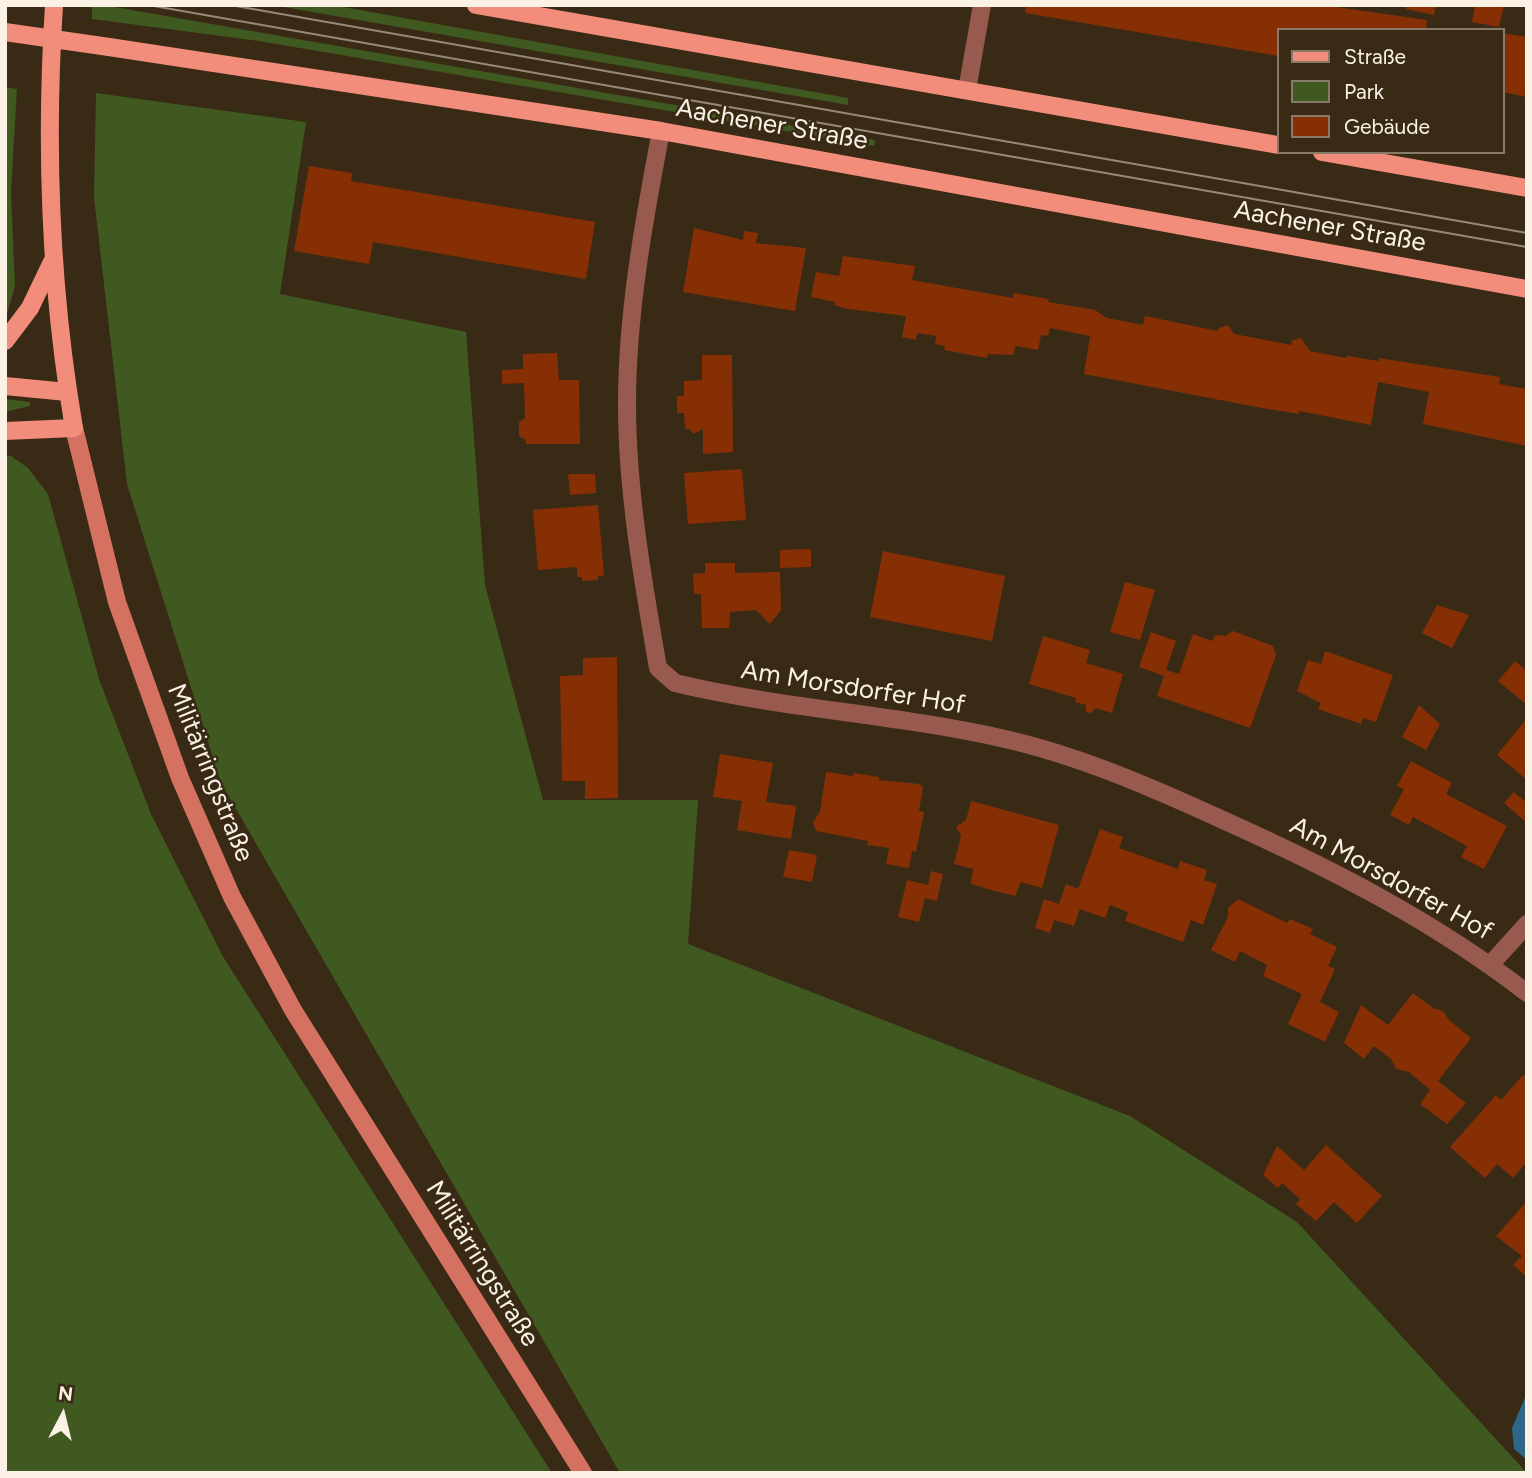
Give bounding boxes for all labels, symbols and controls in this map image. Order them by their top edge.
legend [1276,28,1504,154]
text: Straße [1344,44,1406,69]
text: Park [1344,79,1384,104]
street label: Aachener Straße [674,93,870,157]
text: Gebäude [1344,114,1430,139]
street label: Aachener Straße [1232,195,1428,259]
street label: Am Morsdorfer Hof [739,655,967,721]
street label: Militärringstraße [160,680,260,866]
street label: Am Morsdorfer Hof [1284,810,1498,948]
street label: Militärringstraße [419,1176,545,1352]
north arrow [28,1380,98,1450]
text: N [57,1381,74,1406]

